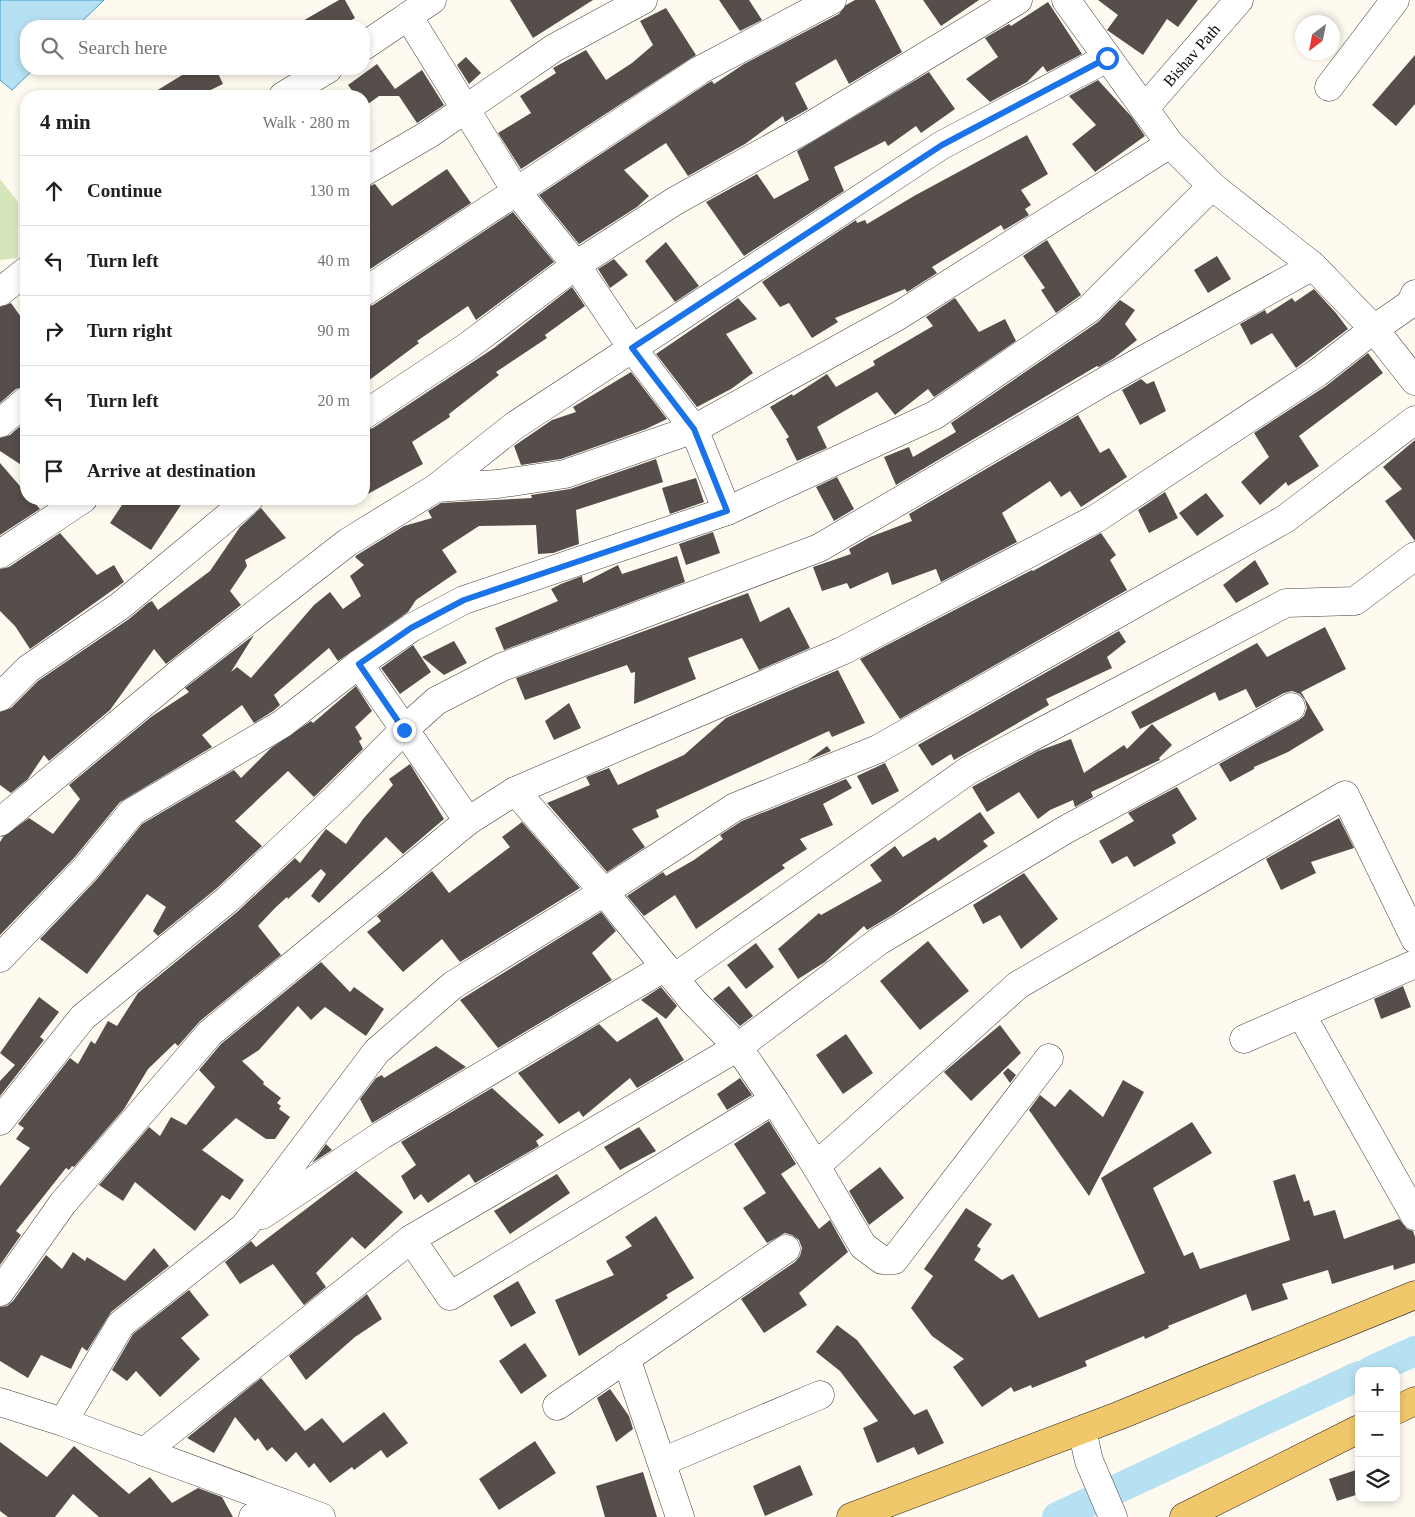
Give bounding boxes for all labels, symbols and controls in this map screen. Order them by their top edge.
north arrow [1295,15,1340,60]
search box [20,20,370,75]
street label: Bishav Path [1160,20,1223,90]
icon: search [38,34,66,62]
text: Search here [78,37,167,58]
route start [1096,47,1119,70]
text: 4 min [40,110,91,134]
text: Walk · 280 m [263,114,350,131]
icon: ahead [40,177,68,205]
text: Continue [87,180,162,201]
text: 130 m [310,182,350,199]
icon: left [40,247,68,275]
text: Turn left [87,250,159,271]
text: 40 m [318,252,350,269]
icon: right [40,317,68,345]
text: Turn right [87,320,172,341]
text: 90 m [318,322,350,339]
icon: left [40,387,68,415]
text: Turn left [87,390,159,411]
text: 20 m [318,392,350,409]
icon: arrive [40,457,68,485]
text: Arrive at destination [87,460,256,481]
route end [393,719,416,742]
map controls [1355,1367,1400,1502]
button: + [1355,1367,1400,1412]
button: − [1355,1412,1400,1457]
button: layers [1355,1457,1400,1502]

